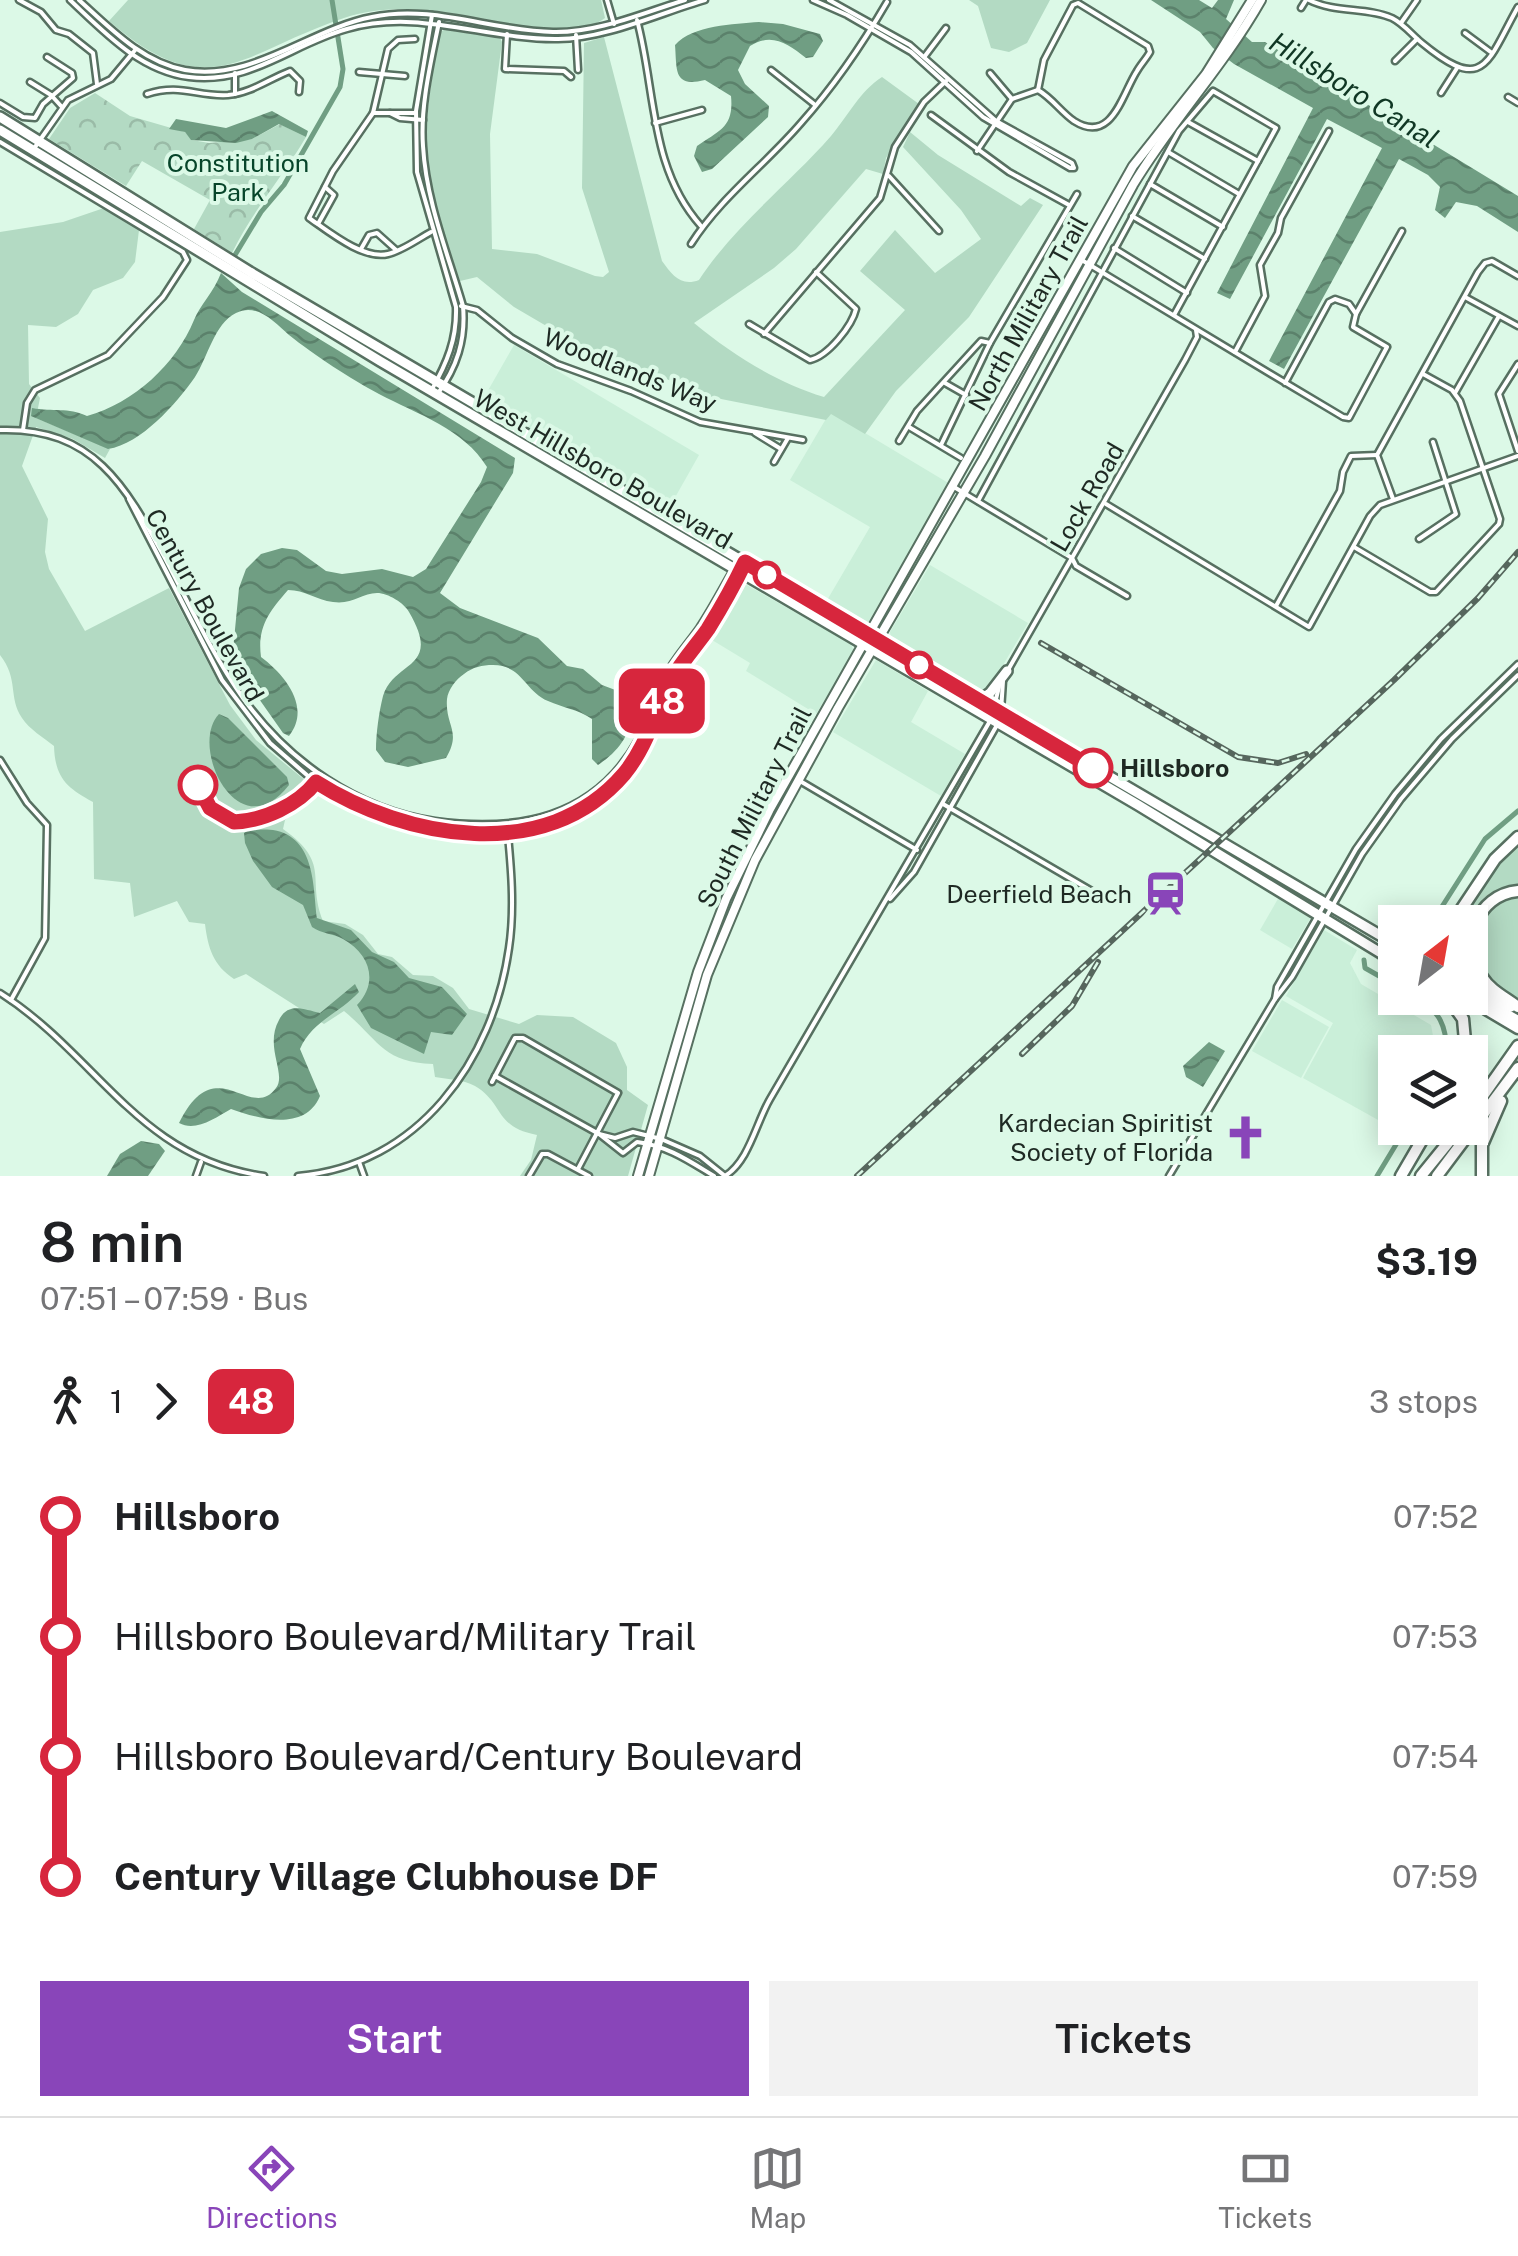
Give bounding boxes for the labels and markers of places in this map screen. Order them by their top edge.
unlabelled marker [754,562,780,588]
unlabelled marker [906,652,932,678]
marker: Hillsboro [1074,749,1112,787]
place label: Hillsboro [1120,753,1229,783]
unlabelled marker [179,766,217,804]
station icon: Deerfield Beach [1141,870,1189,918]
place label: Deerfield Beach [946,879,1132,909]
place label: Kardecian Spiritist Society of Florida [998,1108,1213,1167]
church icon: Kardecian Spiritist Society of Florida [1222,1113,1270,1161]

